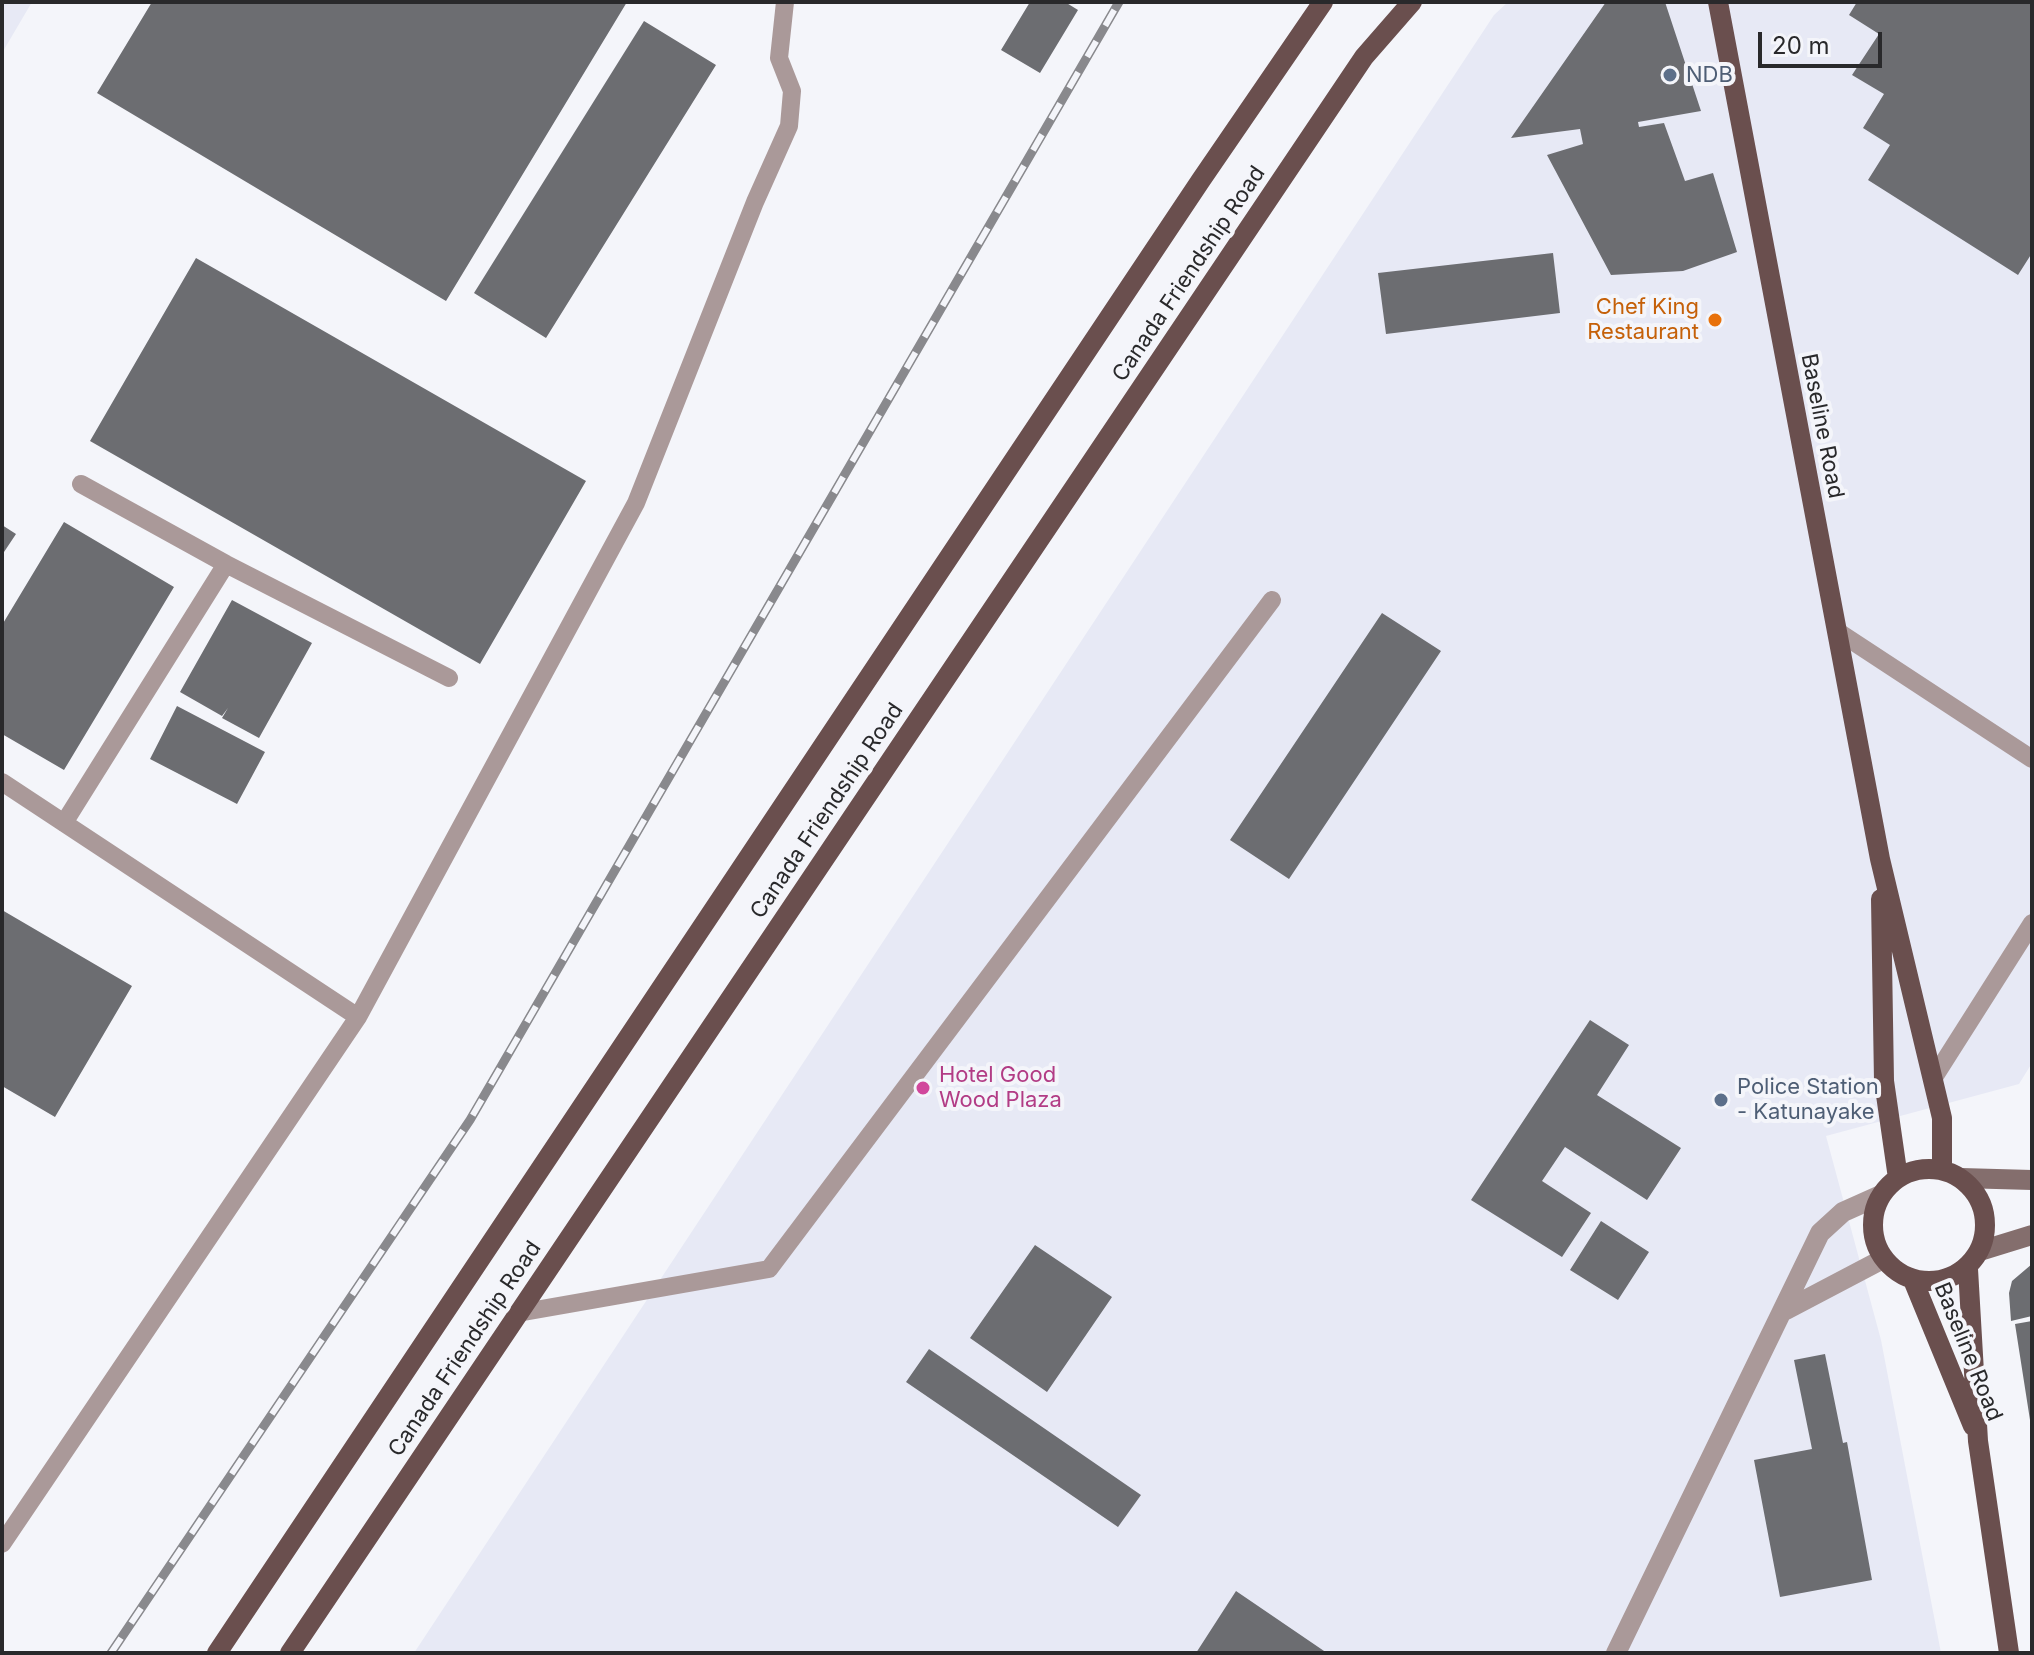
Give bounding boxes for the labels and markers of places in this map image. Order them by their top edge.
place label: NDB [1686,62,1733,88]
marker: NDB [1661,66,1679,84]
place label: Chef King Restaurant [1587,294,1699,346]
marker: Chef King Restaurant [1706,311,1724,329]
place label: Hotel Good Wood Plaza [939,1062,1062,1114]
place label: Police Station - Katunayake [1737,1074,1879,1126]
marker: Hotel Good Wood Plaza [914,1079,932,1097]
marker: Police Station - Katunayake [1712,1091,1730,1109]

